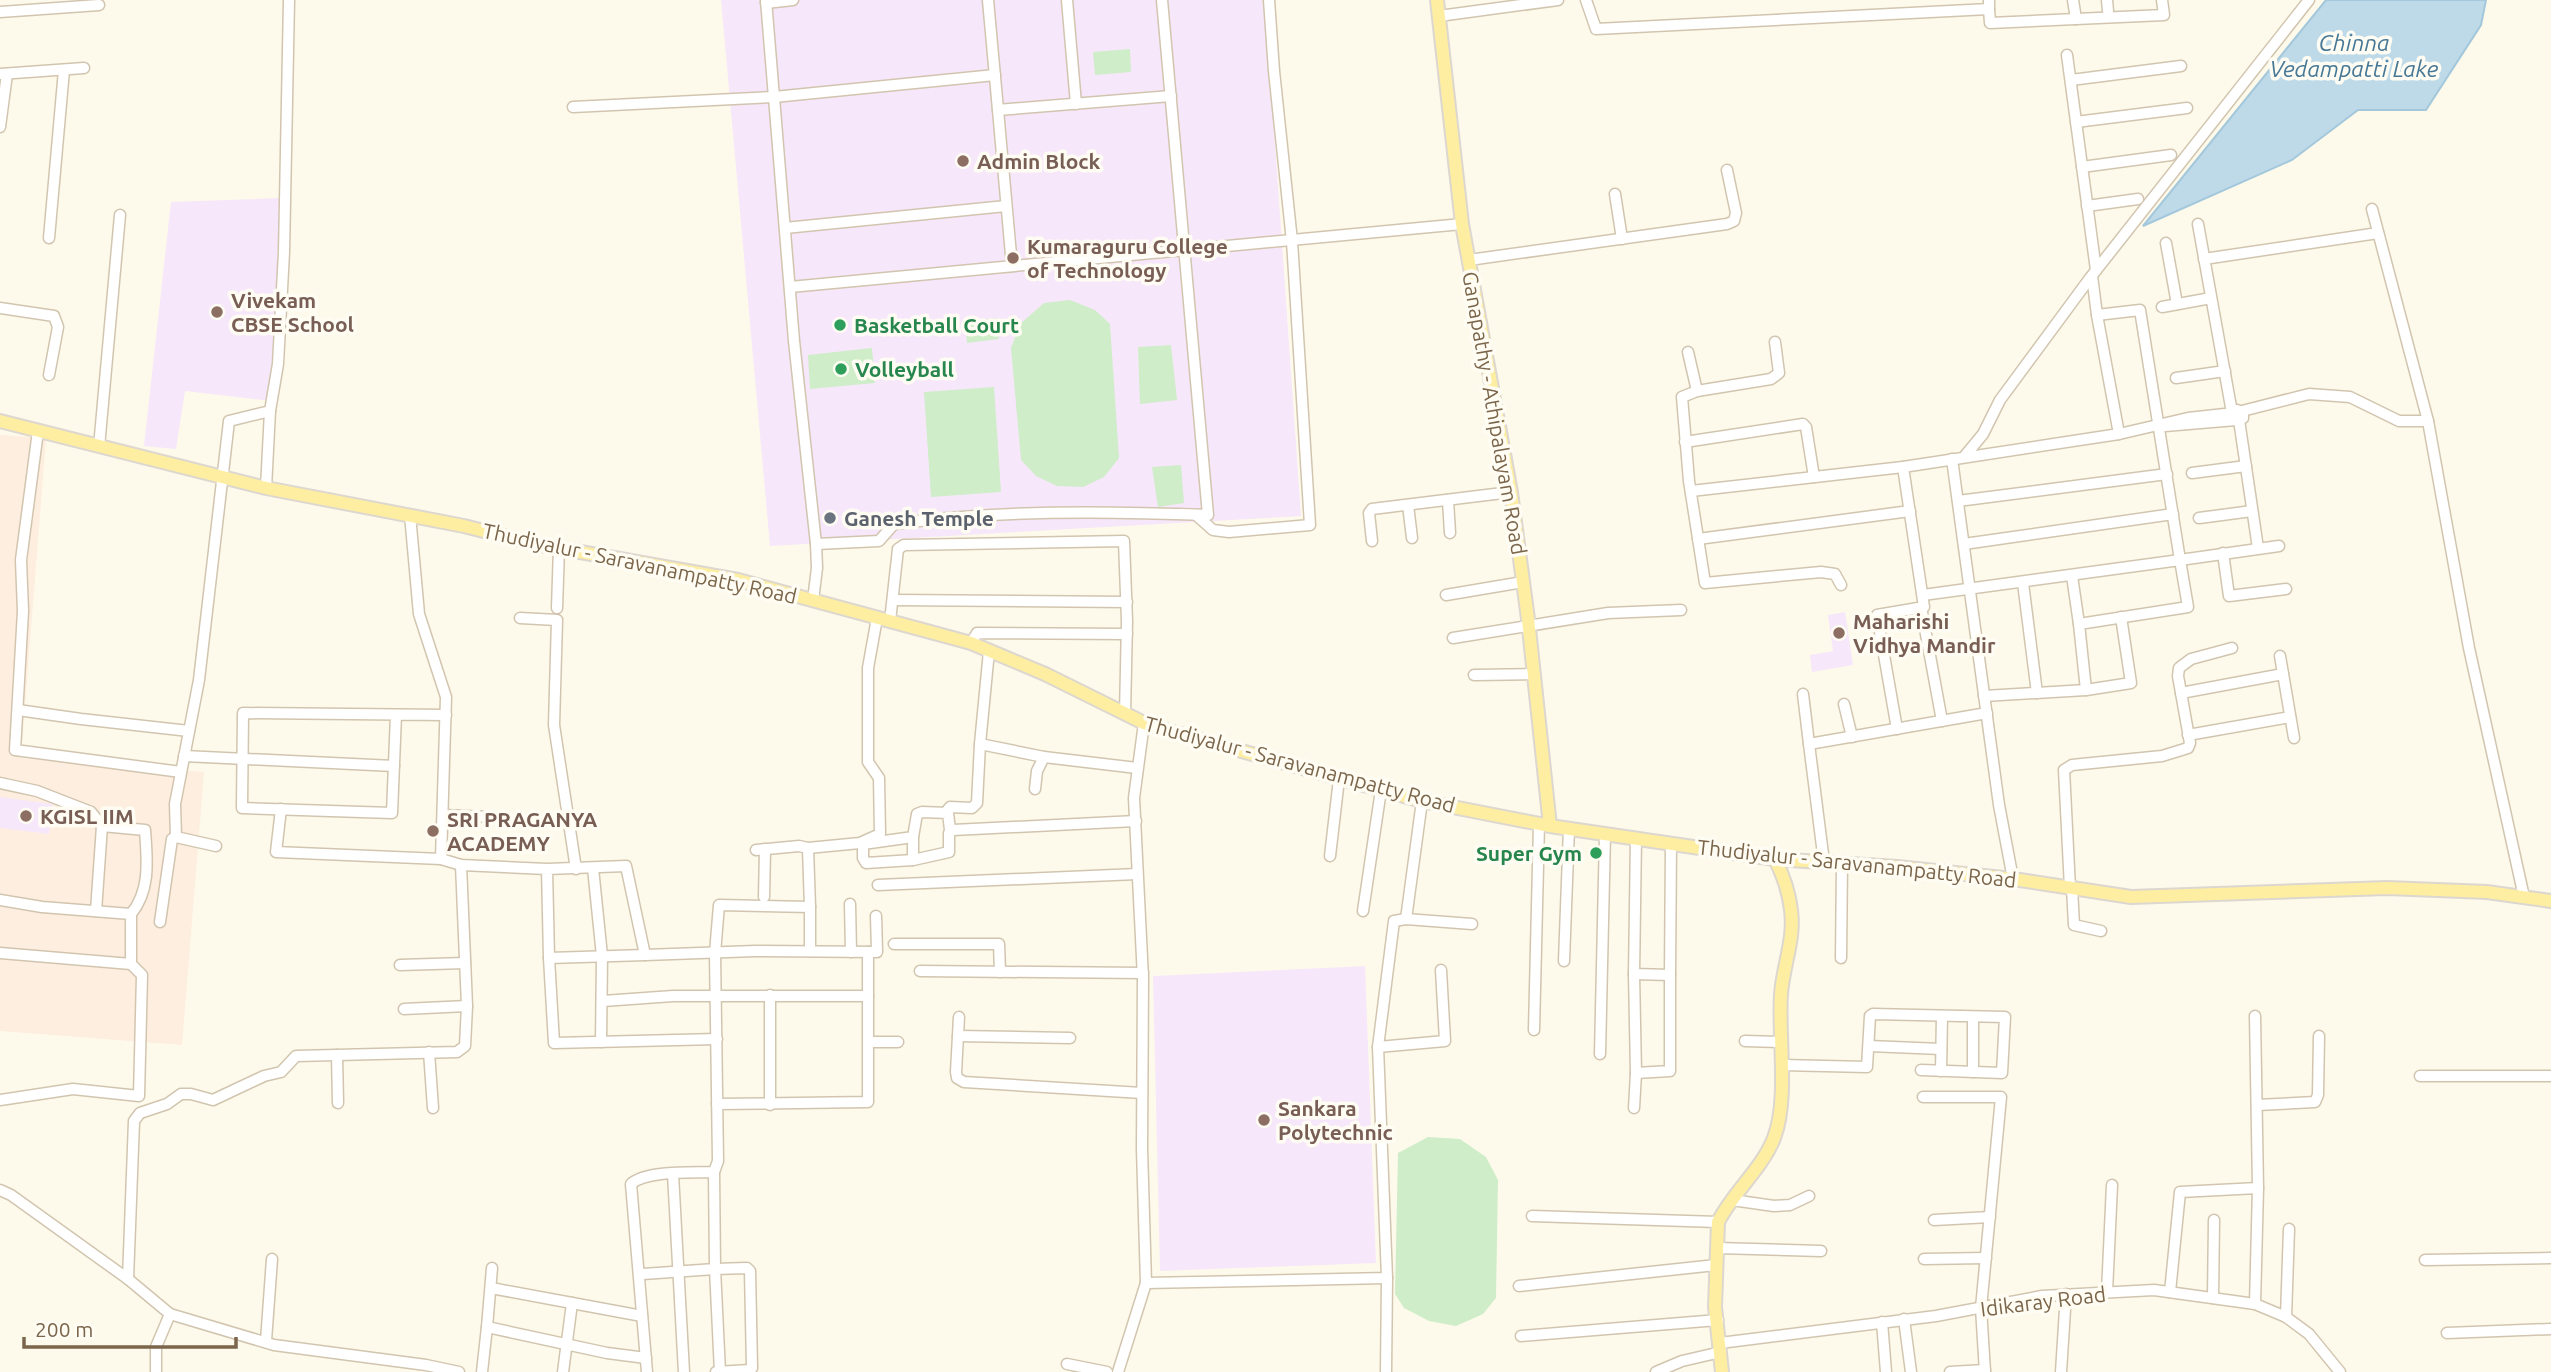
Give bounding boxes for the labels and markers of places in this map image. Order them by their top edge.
place label: Admin Block [977,149,1101,173]
marker: Admin Block [955,153,971,169]
place label: Kumaraguru College of Technology [1027,234,1228,282]
marker: Kumaraguru College of Technology [1005,250,1021,266]
place label: Vivekam CBSE School [231,288,354,336]
marker: Vivekam CBSE School [209,304,225,320]
place label: Basketball Court [854,313,1019,337]
marker: Basketball Court [832,317,848,333]
place label: Volleyball [855,357,954,381]
marker: Volleyball [833,361,849,377]
place label: Ganesh Temple [844,506,994,530]
marker: Ganesh Temple [822,510,838,526]
place label: Maharishi Vidhya Mandir [1853,609,1996,657]
marker: Maharishi Vidhya Mandir [1831,625,1847,641]
place label: KGISL IIM [40,804,134,828]
place label: SRI PRAGANYA ACADEMY [447,807,597,855]
marker: KGISL IIM [18,808,34,824]
marker: SRI PRAGANYA ACADEMY [425,823,441,839]
place label: Super Gym [1476,841,1582,865]
marker: Super Gym [1588,845,1604,861]
place label: Sankara Polytechnic [1278,1096,1393,1144]
marker: Sankara Polytechnic [1256,1112,1272,1128]

